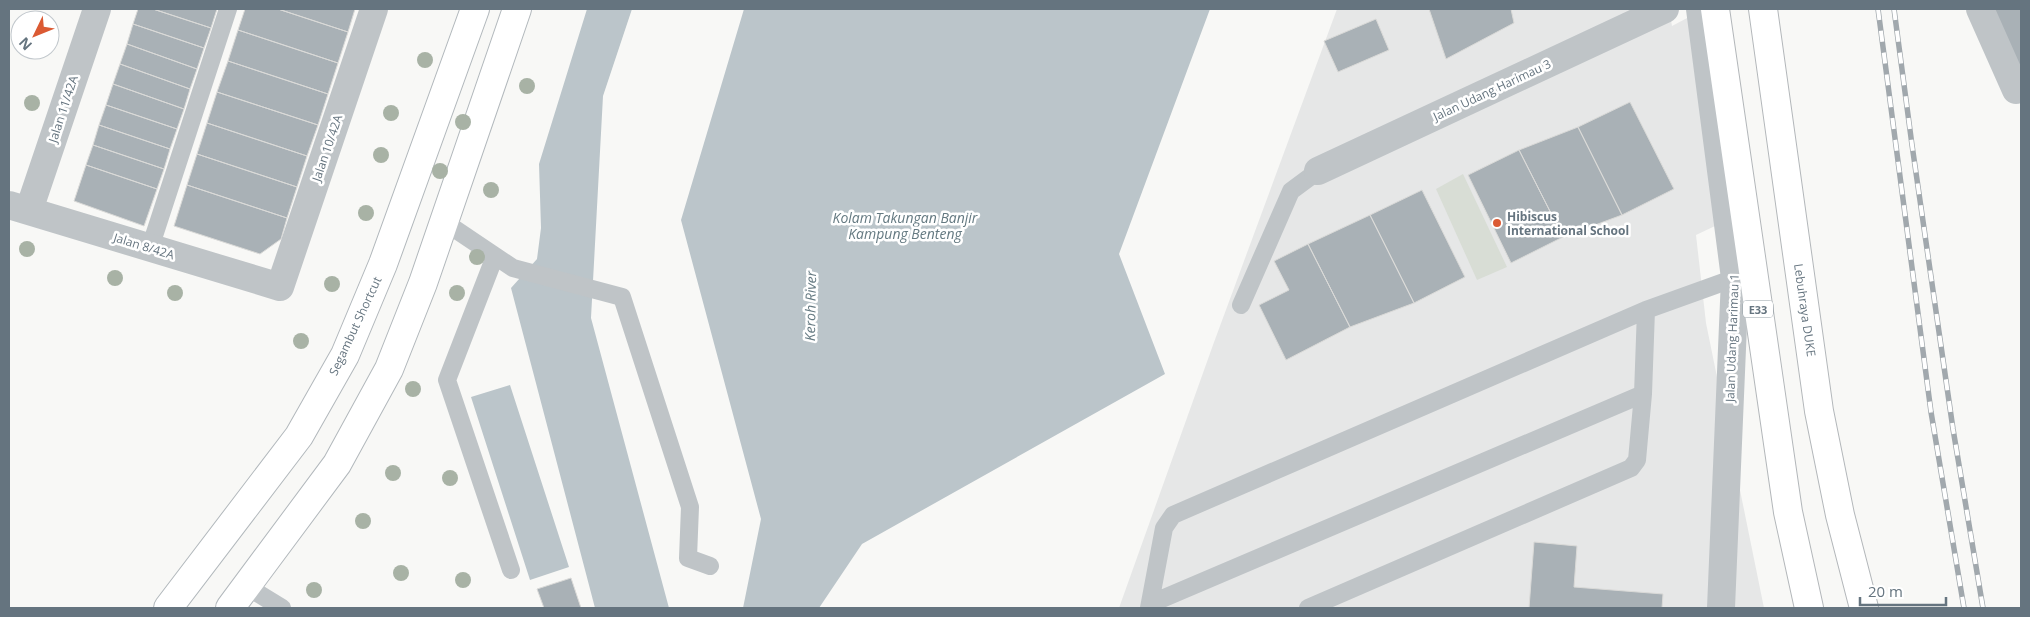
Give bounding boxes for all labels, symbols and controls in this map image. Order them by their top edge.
north arrow [10,10,60,60]
text: N [14,34,36,55]
street label: Jalan Udang Harimau 3 [1429,55,1554,125]
street label: Jalan 11/42A [44,73,82,146]
street label: Jalan 10/42A [307,112,346,185]
water label: Kolam Takungan Banjir Kampung Benteng [833,208,978,243]
place label: Hibiscus International School [1507,208,1629,239]
marker: Hibiscus International School [1491,217,1503,229]
street label: Jalan 8/42A [111,228,177,263]
street label: Lebuhraya DUKE [1790,262,1820,358]
water label: Keroh River [800,270,820,341]
street label: Segambut Shortcut [325,274,385,378]
street label: Jalan Udang Harimau 1 [1721,274,1743,403]
road number: E33 [1743,300,1773,318]
scale bar [1860,574,1946,606]
text: 20 m [1868,581,1903,601]

